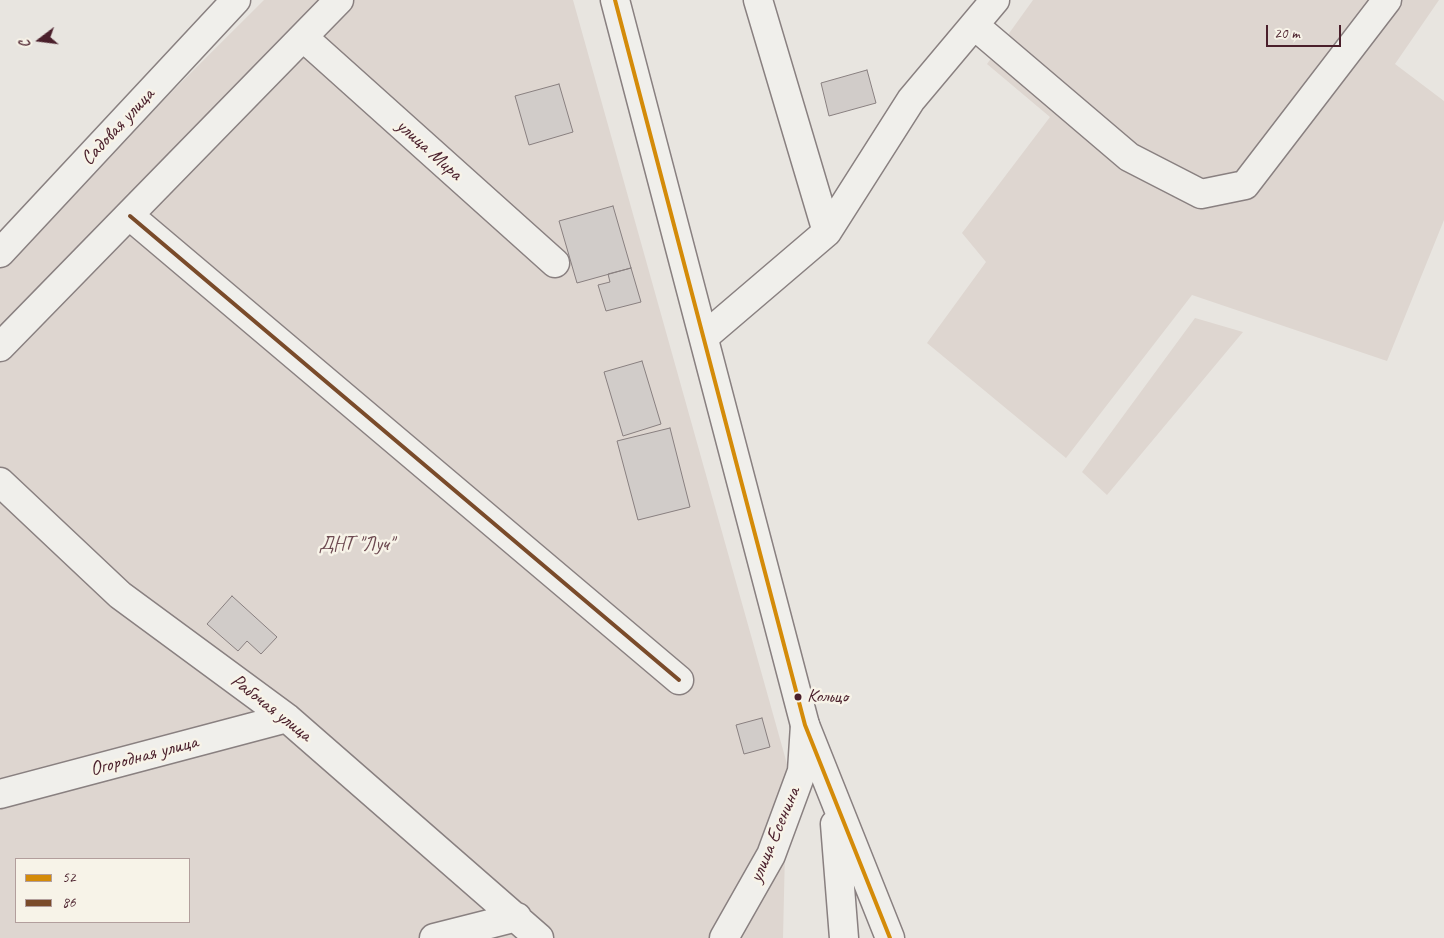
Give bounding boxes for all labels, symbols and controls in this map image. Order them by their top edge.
north arrow [15,15,65,65]
scale bar [1269,15,1344,47]
text: 20 m [1274,24,1300,43]
text: С [16,38,34,50]
street label: Садовая улица [76,83,160,171]
street label: улица Мира [391,114,467,186]
park label: ДНТ "Луч" [319,533,393,557]
street label: Рабочая улица [226,669,316,747]
place label: Кольцо [807,686,848,708]
marker: Кольцо [793,692,803,702]
street label: Огородная улица [88,730,200,782]
street label: улица Есенина [744,784,806,886]
legend [15,858,190,923]
text: 52 [62,868,76,887]
text: 86 [62,893,76,912]

